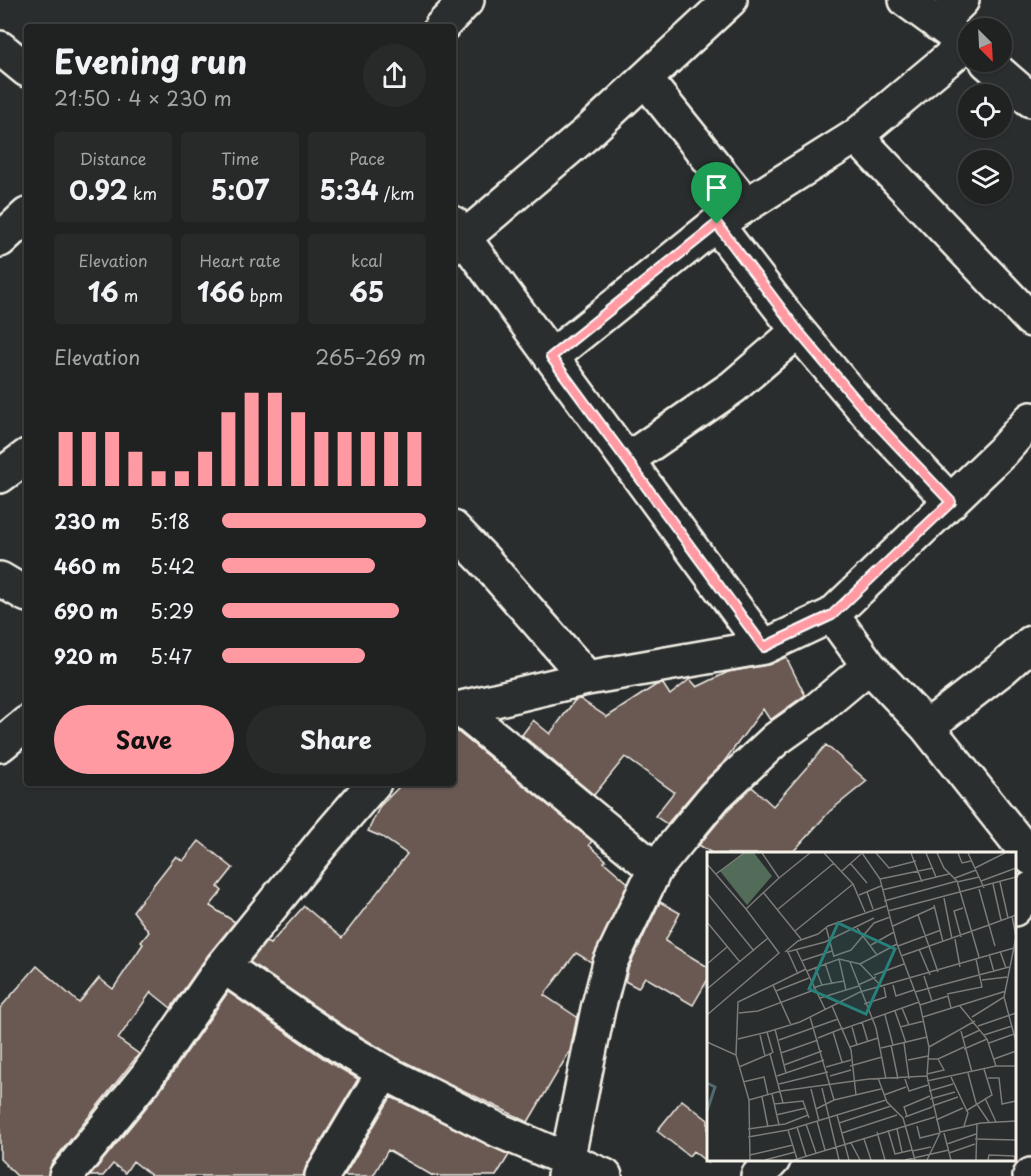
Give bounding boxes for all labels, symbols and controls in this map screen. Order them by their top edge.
north arrow [958,18,1012,72]
map controls [958,18,1012,204]
text: Evening run [54,35,247,85]
button: share [363,44,426,107]
text: 21:50 · 4 × 230 m [54,83,232,113]
button: locate [958,84,1012,138]
text: Distance [79,146,147,170]
text: Time [221,146,259,170]
text: Pace [349,146,385,170]
button: layers [958,150,1012,204]
pin [691,162,742,224]
text: 0.92 [69,170,128,209]
text: 5:07 [211,170,269,209]
text: 5:34 [320,170,379,209]
icon: arrive [700,171,733,204]
text: km [128,181,157,205]
text: /km [379,181,414,205]
text: Elevation [78,248,148,272]
text: Heart rate [200,248,280,272]
text: kcal [351,248,383,272]
text: 16 [88,272,118,311]
text: 166 [197,272,245,311]
text: 65 [350,272,384,311]
text: m [118,283,138,307]
text: bpm [245,283,283,307]
text: Elevation [54,342,140,372]
text: 265–269 m [315,342,426,372]
text: 230 m [54,506,120,536]
text: 5:18 [150,506,190,536]
text: 460 m [54,551,121,581]
text: 5:42 [150,551,195,581]
text: 690 m [54,596,118,626]
text: 5:29 [150,596,194,626]
text: 920 m [54,641,118,671]
text: 5:47 [150,641,192,671]
button: Save [54,705,234,774]
button: Share [246,705,426,774]
inset map [707,852,1016,1161]

